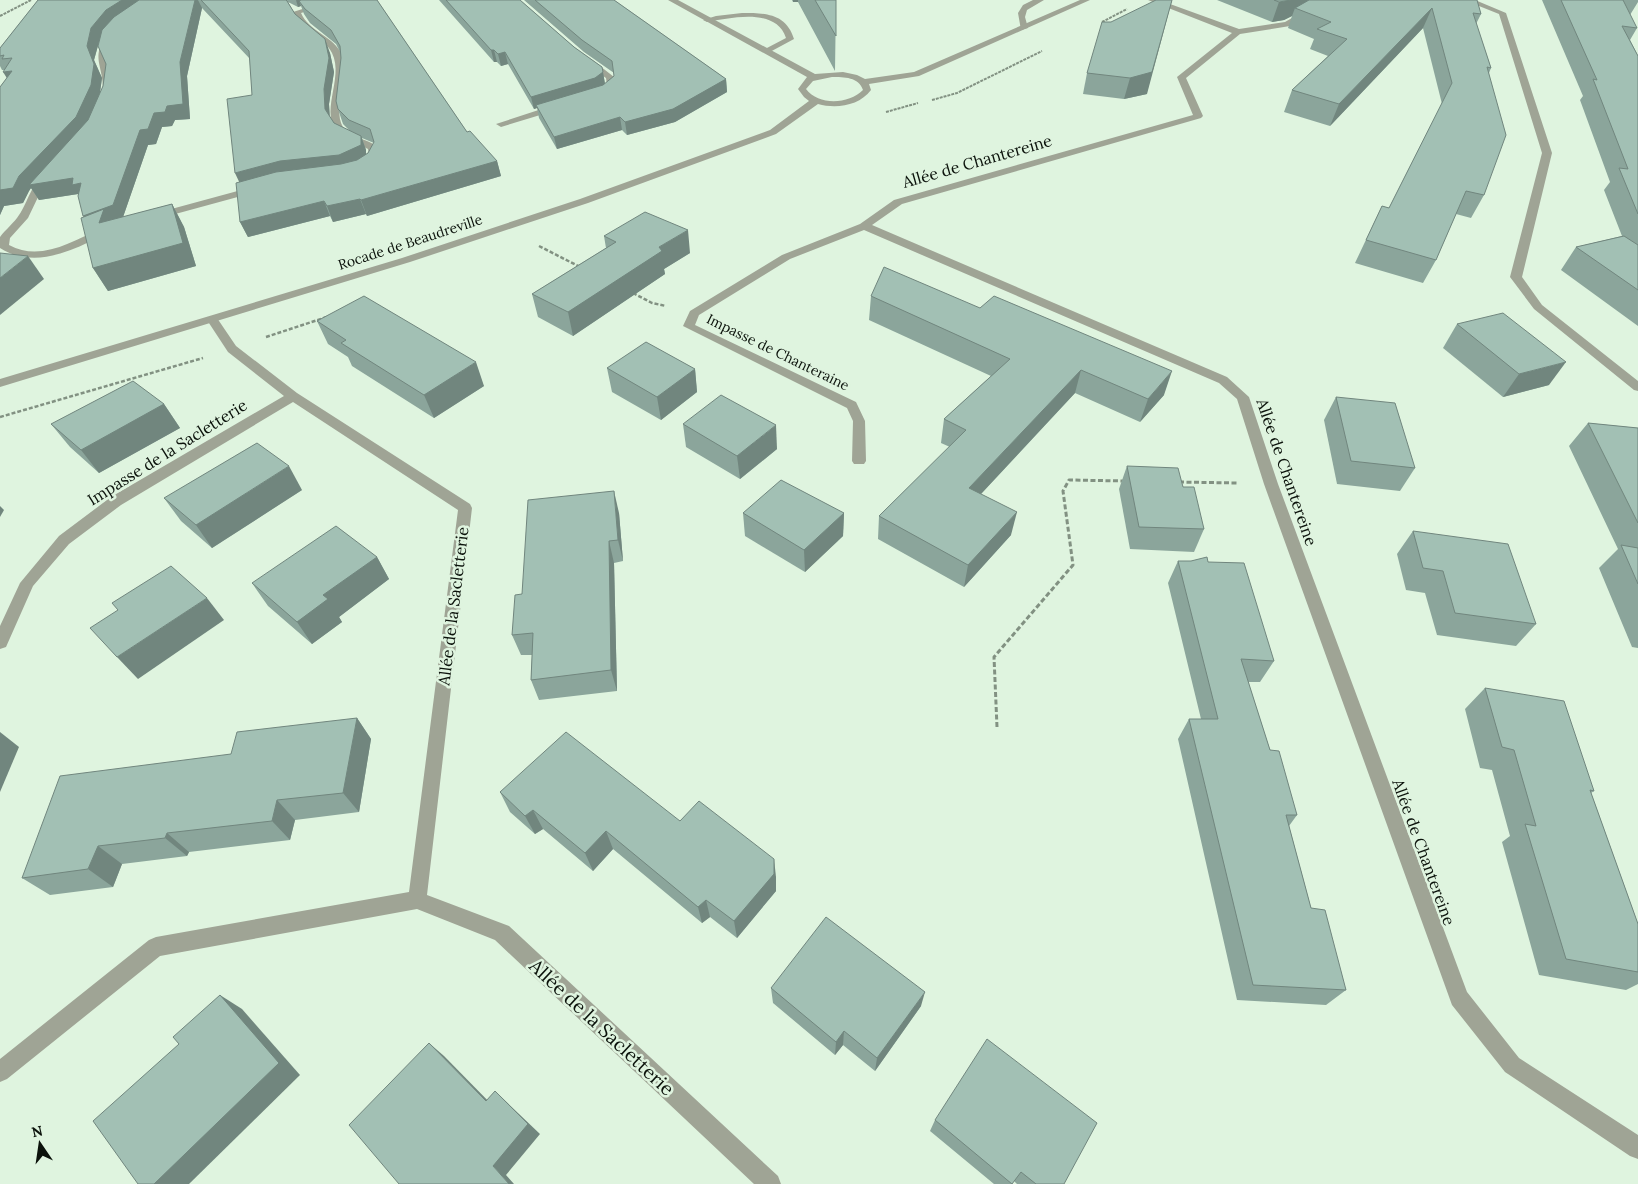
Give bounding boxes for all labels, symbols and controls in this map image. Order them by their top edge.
street label: Allée de Chantereine [899,130,1054,192]
street label: Rocade de Beaudreville [336,210,485,274]
street label: Impasse de Chanteraine [704,310,853,395]
street label: Impasse de la Sacletterie [84,394,251,509]
street label: Allée de Chantereine [1252,395,1322,549]
street label: Allée de la Sacletterie [433,525,473,687]
street label: Allée de Chantereine [1388,775,1460,928]
street label: Allée de la Sacletterie [524,953,679,1100]
north arrow [15,1119,65,1169]
text: N [30,1121,45,1141]

